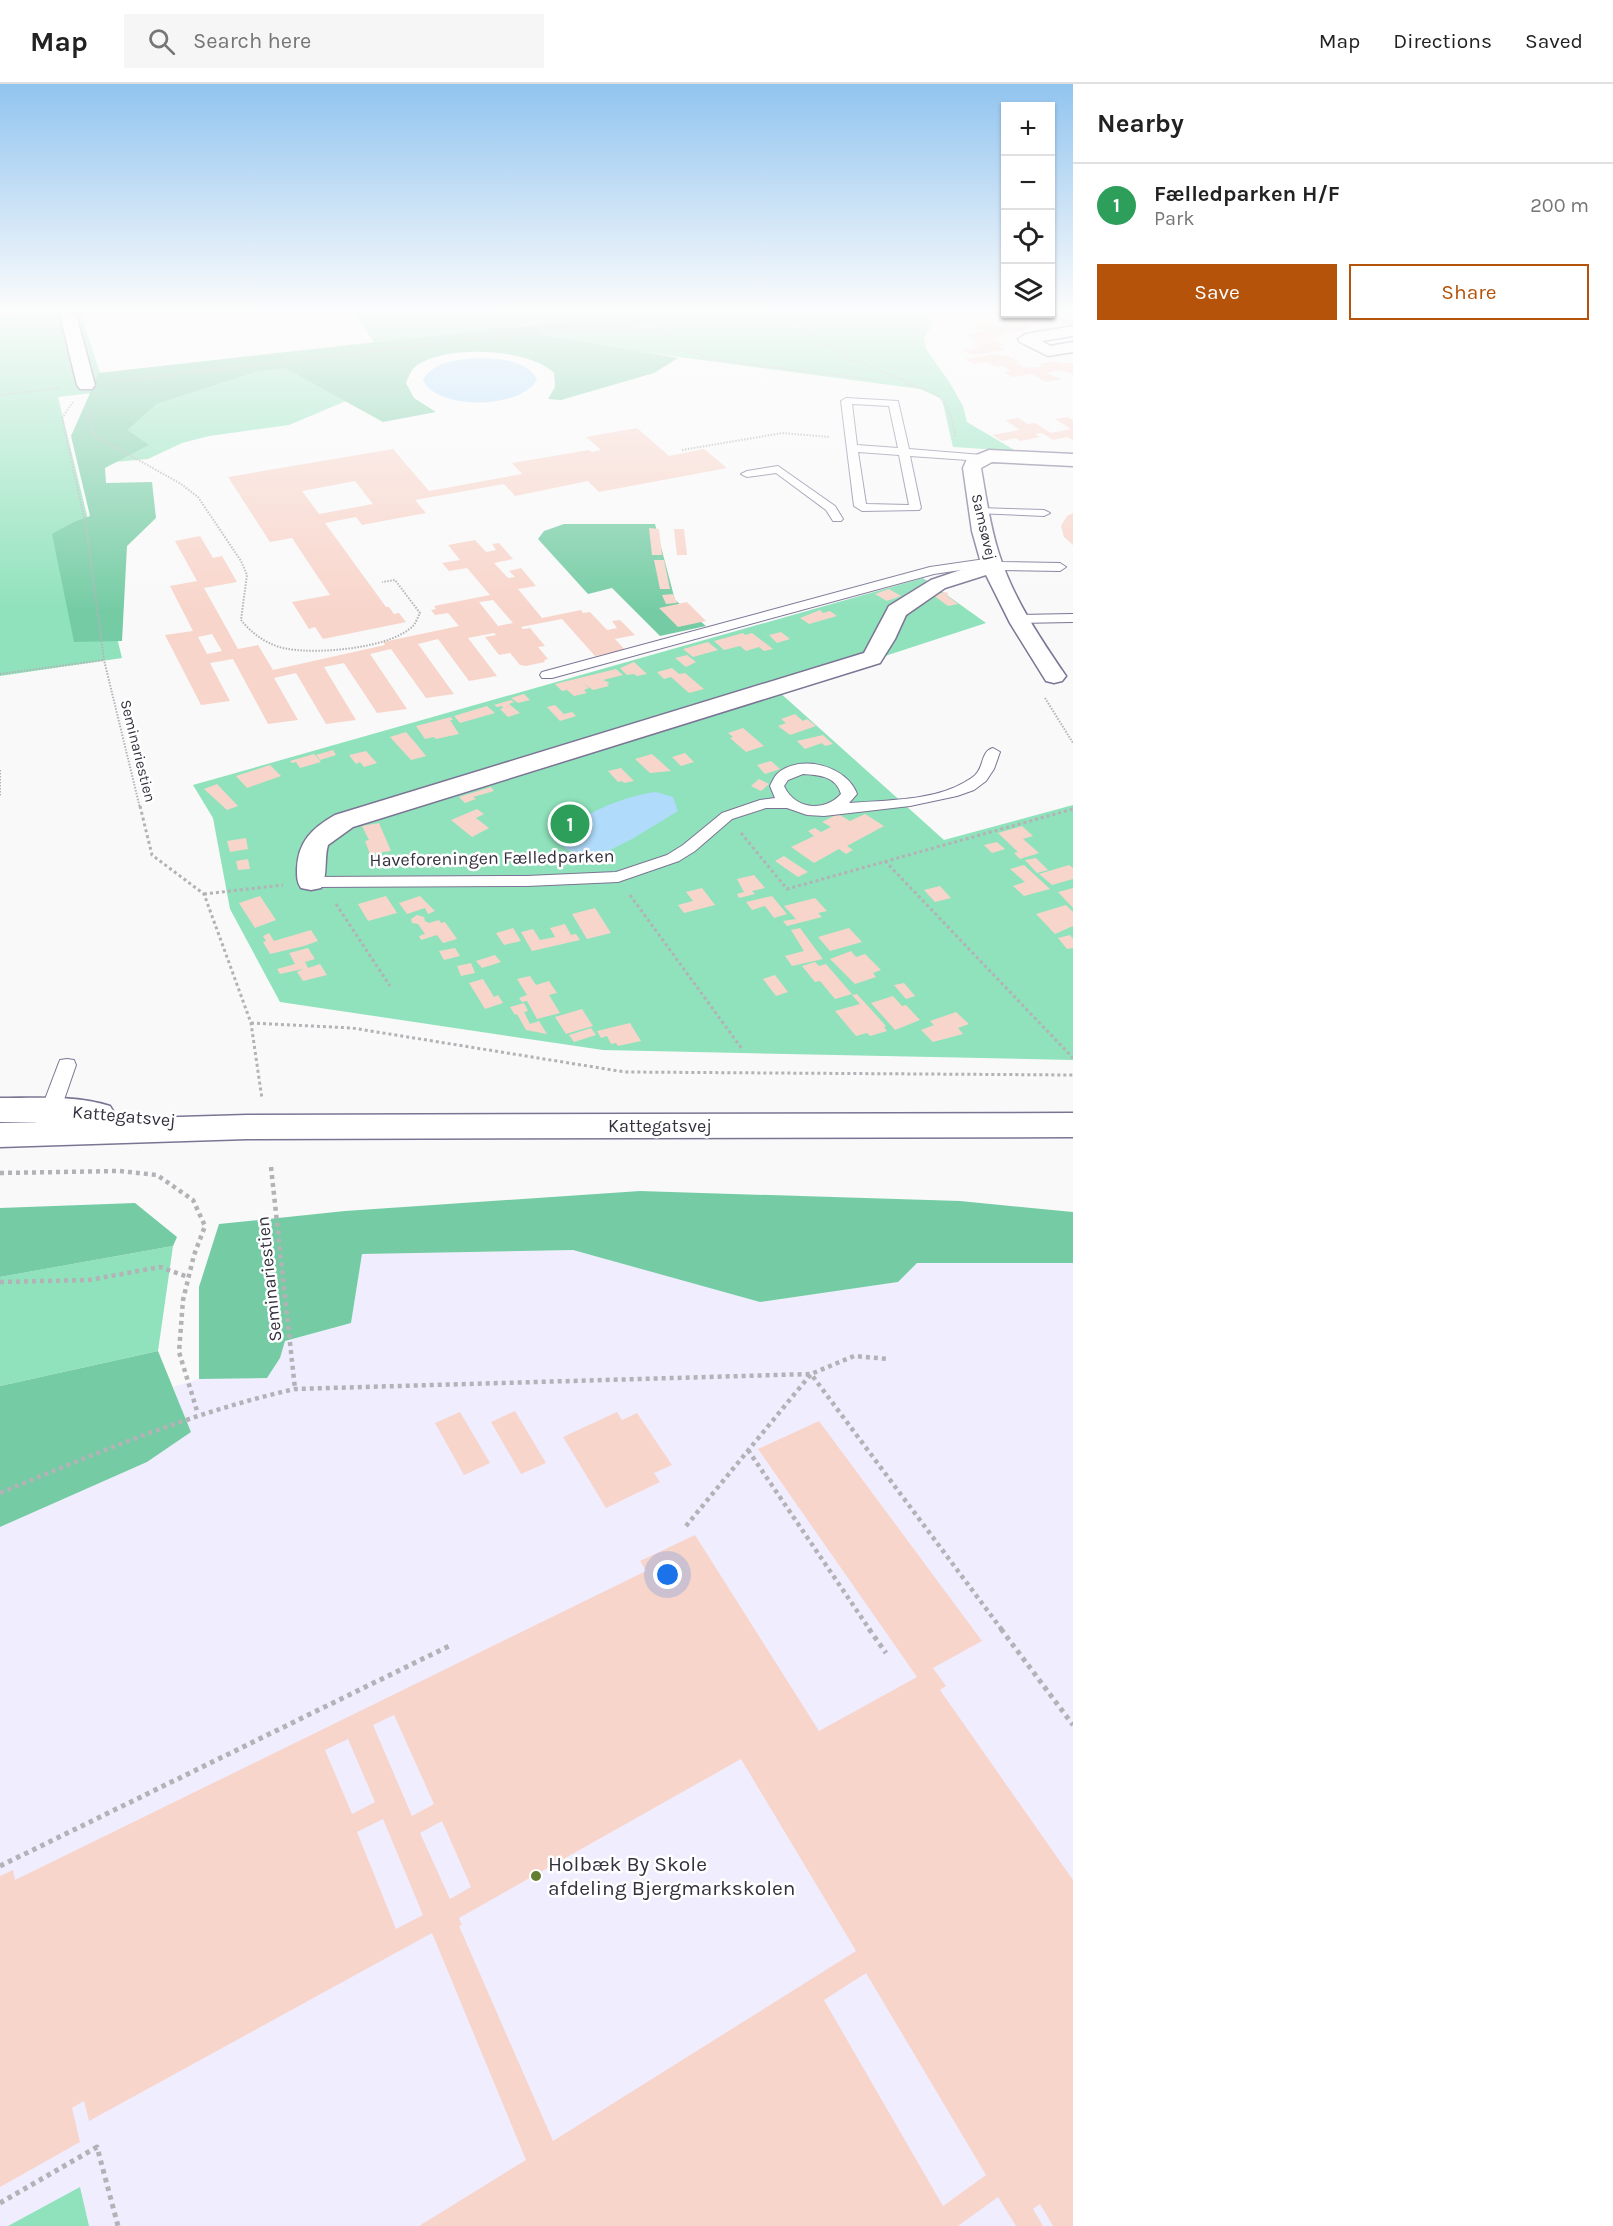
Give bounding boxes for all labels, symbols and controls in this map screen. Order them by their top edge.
search box [124,14,544,68]
text: Map [30,25,88,58]
icon: search [145,25,178,58]
text: Search here [193,28,311,54]
text: Map [1319,29,1360,53]
text: Directions [1393,29,1492,53]
text: Saved [1525,29,1583,53]
map controls [1001,102,1055,318]
button: + [1001,102,1055,156]
text: Nearby [1097,108,1184,139]
button: − [1001,156,1055,210]
text: Fælledparken H/F [1154,181,1340,207]
text: 1 [1113,194,1120,217]
text: 200 m [1530,194,1589,217]
text: Park [1154,207,1195,230]
button: locate [1001,210,1055,264]
button: layers [1001,264,1055,318]
button: Save [1097,264,1337,320]
button: Share [1349,264,1589,320]
street label: Samsøvej [968,492,1000,562]
street label: Seminariestien [117,698,159,804]
pin: 1 [550,802,590,846]
street label: Haveforeningen Fælledparken [369,845,615,871]
street label: Kattegatsvej [71,1101,177,1131]
street label: Kattegatsvej [608,1115,712,1137]
street label: Seminariestien [251,1215,287,1343]
your location [653,1560,682,1589]
place label: Holbæk By Skole afdeling Bjergmarkskolen [548,1852,795,1900]
marker: Holbæk By Skole afdeling Bjergmarkskolen [529,1869,543,1883]

